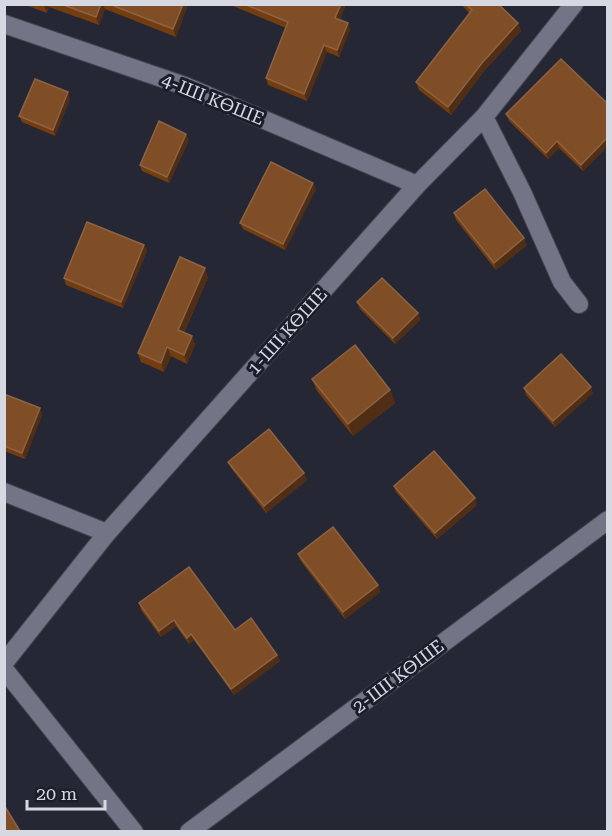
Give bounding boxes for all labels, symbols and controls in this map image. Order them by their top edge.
street label: 4-ШI КӨШЕ [159,69,267,129]
street label: 1-ШІ КӨШЕ [243,284,331,378]
street label: 2-ШІ КӨШЕ [348,635,448,717]
scale bar [27,773,105,811]
text: 20 m [36,783,77,804]

